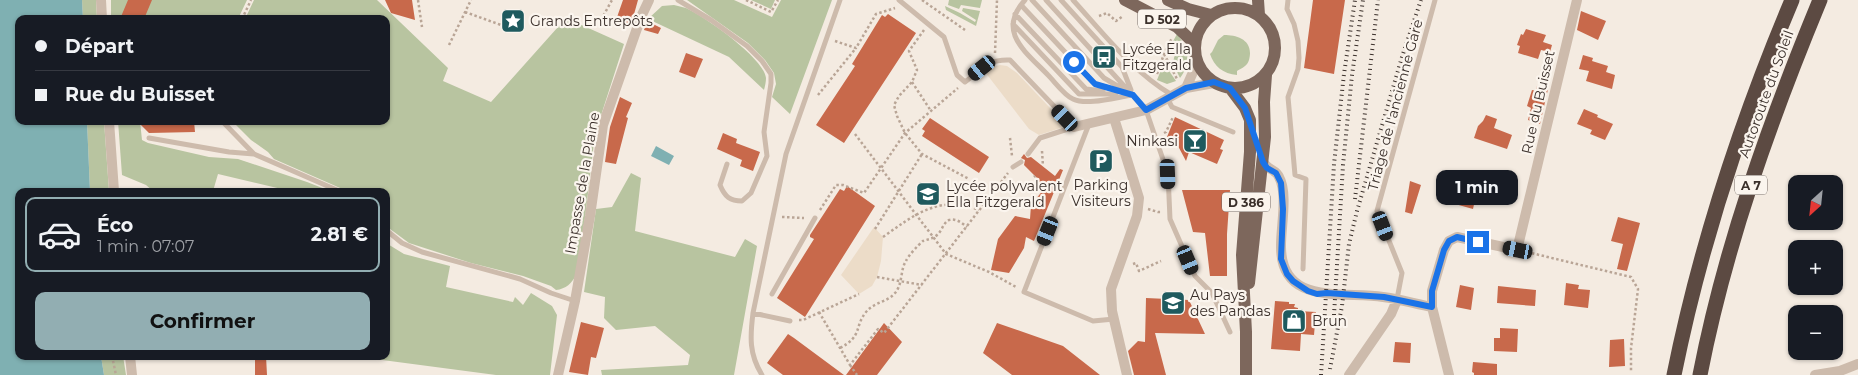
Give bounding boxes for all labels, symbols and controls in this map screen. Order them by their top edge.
place icon: Grands Entrepôts [500,8,526,34]
road number: D 502 [1138,10,1186,28]
place label: Grands Entrepôts [530,12,653,30]
street label: Triage de l'ancienne Gare [1363,17,1427,193]
street label: Autoroute du Soleil [1735,28,1797,160]
text: Départ [65,35,134,58]
place label: Lycée Ella Fitzgerald [1122,40,1192,74]
bus stop icon: Lycée Ella Fitzgerald [1091,44,1117,70]
street label: Rue du Buisset [1517,48,1559,156]
route start [1063,51,1085,73]
car [965,53,998,83]
text: Rue du Buisset [65,83,215,106]
car [1049,102,1080,134]
street label: Impasse de la Plaine [561,111,603,255]
bar icon: Ninkasi [1182,128,1208,154]
place label: Ninkasi [1126,132,1178,150]
parking icon: Parking Visiteurs [1088,148,1114,174]
car [1159,159,1176,189]
callout: 1 min [1437,170,1519,204]
north arrow [1788,175,1842,230]
map controls [1788,175,1843,360]
place label: Parking Visiteurs [1071,176,1131,210]
road number: A 7 [1735,176,1767,194]
place label: Lycée polyvalent Ella Fitzgerald [946,177,1063,211]
text: 1 min [1455,178,1499,197]
school or university icon: Lycée polyvalent Ella Fitzgerald [915,181,941,207]
road number: D 386 [1222,192,1270,212]
car [1370,209,1395,243]
icon: car [37,212,82,257]
text: Éco [97,214,133,237]
car [1035,214,1060,248]
text: 2.81 € [311,223,368,246]
route end [1467,231,1489,253]
text: 1 min · 07:07 [97,237,194,256]
car [1501,240,1534,260]
button: + [1788,240,1843,295]
car [1175,243,1200,277]
place label: Au Pays des Pandas [1190,286,1271,320]
school or university icon: Au Pays des Pandas [1160,290,1186,316]
button: Confirmer [35,292,370,350]
button: − [1788,305,1843,360]
shop icon: Brun [1281,308,1307,334]
place label: Brun [1312,312,1347,330]

